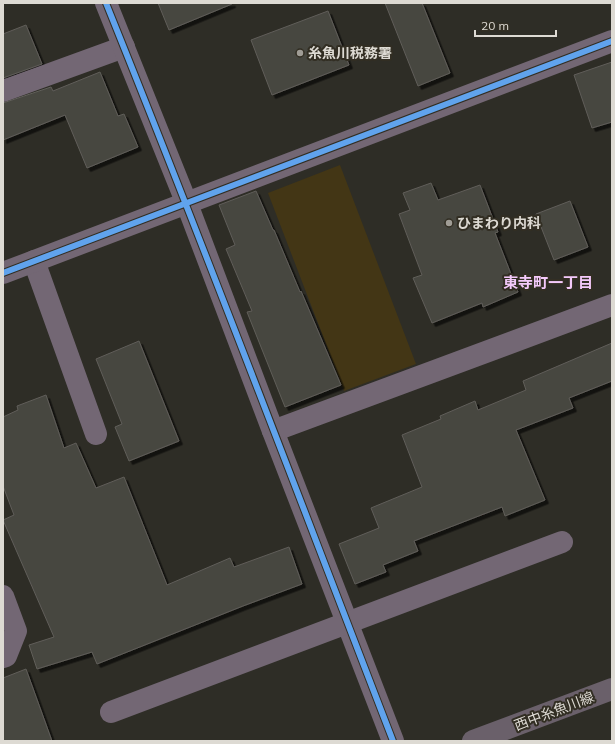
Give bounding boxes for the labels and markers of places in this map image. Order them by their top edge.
place label: 糸魚川税務署 [308,44,392,62]
marker: 糸魚川税務署 [295,48,305,58]
place label: ひまわり内科 [457,214,541,232]
marker: ひまわり内科 [444,218,454,228]

